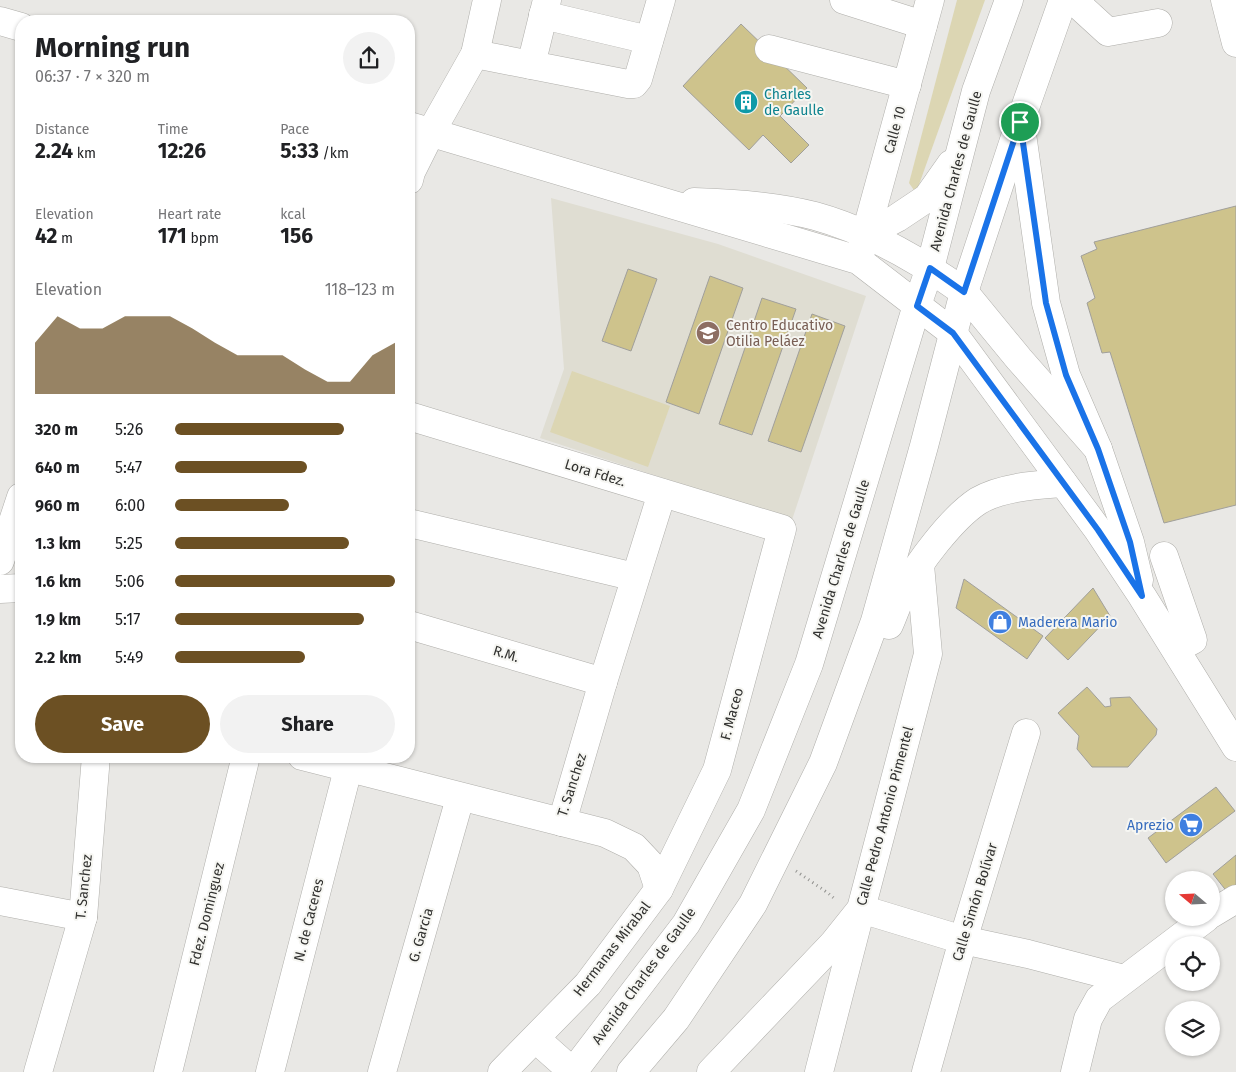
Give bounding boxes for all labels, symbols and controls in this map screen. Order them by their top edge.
text: Morning run [35,31,190,64]
button: share [343,32,395,84]
text: 06:37 · 7 × 320 m [35,67,150,86]
place label: Charles de Gaulle [764,86,824,119]
building icon: Charles de Gaulle [733,89,759,115]
street label: Avenida Charles de Gaulle [926,89,986,253]
pin [999,101,1041,143]
street label: Calle 10 [881,104,910,156]
icon: arrive [1006,108,1034,136]
text: Distance [35,121,89,138]
text: Time [158,121,188,138]
text: Pace [280,121,309,138]
text: 2.24 [35,138,73,164]
text: 12:26 [158,138,206,164]
text: 5:33 [280,138,319,164]
text: km [73,145,96,162]
text: /km [319,145,349,162]
text: Elevation [35,206,94,223]
text: Heart rate [158,206,221,223]
text: kcal [280,206,306,223]
text: 42 [35,223,57,249]
text: 171 [158,223,187,249]
text: 156 [280,223,313,249]
text: m [57,230,73,247]
text: bpm [187,230,219,247]
text: Elevation [35,280,102,299]
text: 118–123 m [325,280,395,299]
place label: Centro Educativo Otilia Peláez [726,317,833,350]
school or university icon: Centro Educativo Otilia Peláez [695,320,721,346]
text: 320 m [35,420,78,439]
text: 5:26 [115,420,143,439]
street label: Lora Fdez. [562,456,628,490]
text: 640 m [35,458,80,477]
text: 5:47 [115,458,142,477]
street label: Avenida Charles de Gaulle [809,478,873,640]
text: 960 m [35,496,80,515]
text: 6:00 [115,496,145,515]
text: 1.3 km [35,534,81,553]
text: 5:25 [115,534,143,553]
text: 1.6 km [35,572,81,591]
text: 5:06 [115,572,144,591]
shop icon: Maderera Mario [987,609,1013,635]
text: 1.9 km [35,610,81,629]
text: 5:17 [115,610,140,629]
place label: Maderera Mario [1018,614,1117,631]
street label: R.M. [491,642,521,666]
text: 2.2 km [35,648,82,667]
text: 5:49 [115,648,143,667]
street label: F. Maceo [717,686,747,742]
button: Save [35,695,210,753]
button: Share [220,695,395,753]
street label: Calle Pedro Antonio Pimentel [853,724,917,908]
street label: T. Sanchez [554,751,590,819]
supermarket icon: Aprezio [1178,812,1204,838]
place label: Aprezio [1127,817,1174,834]
street label: Calle Simón Bolívar [949,840,1001,963]
street label: T. Sanchez [72,854,96,920]
street label: Fdez. Dominguez [186,861,228,967]
north arrow [1165,871,1220,926]
map controls [1165,871,1220,1056]
street label: N. de Caceres [290,876,328,963]
street label: Hermanas Mirabal [570,898,654,1000]
street label: Avenida Charles de Gaulle [589,904,699,1048]
street label: G. Garcia [405,906,437,964]
button: locate [1165,936,1220,991]
button: layers [1165,1001,1220,1056]

